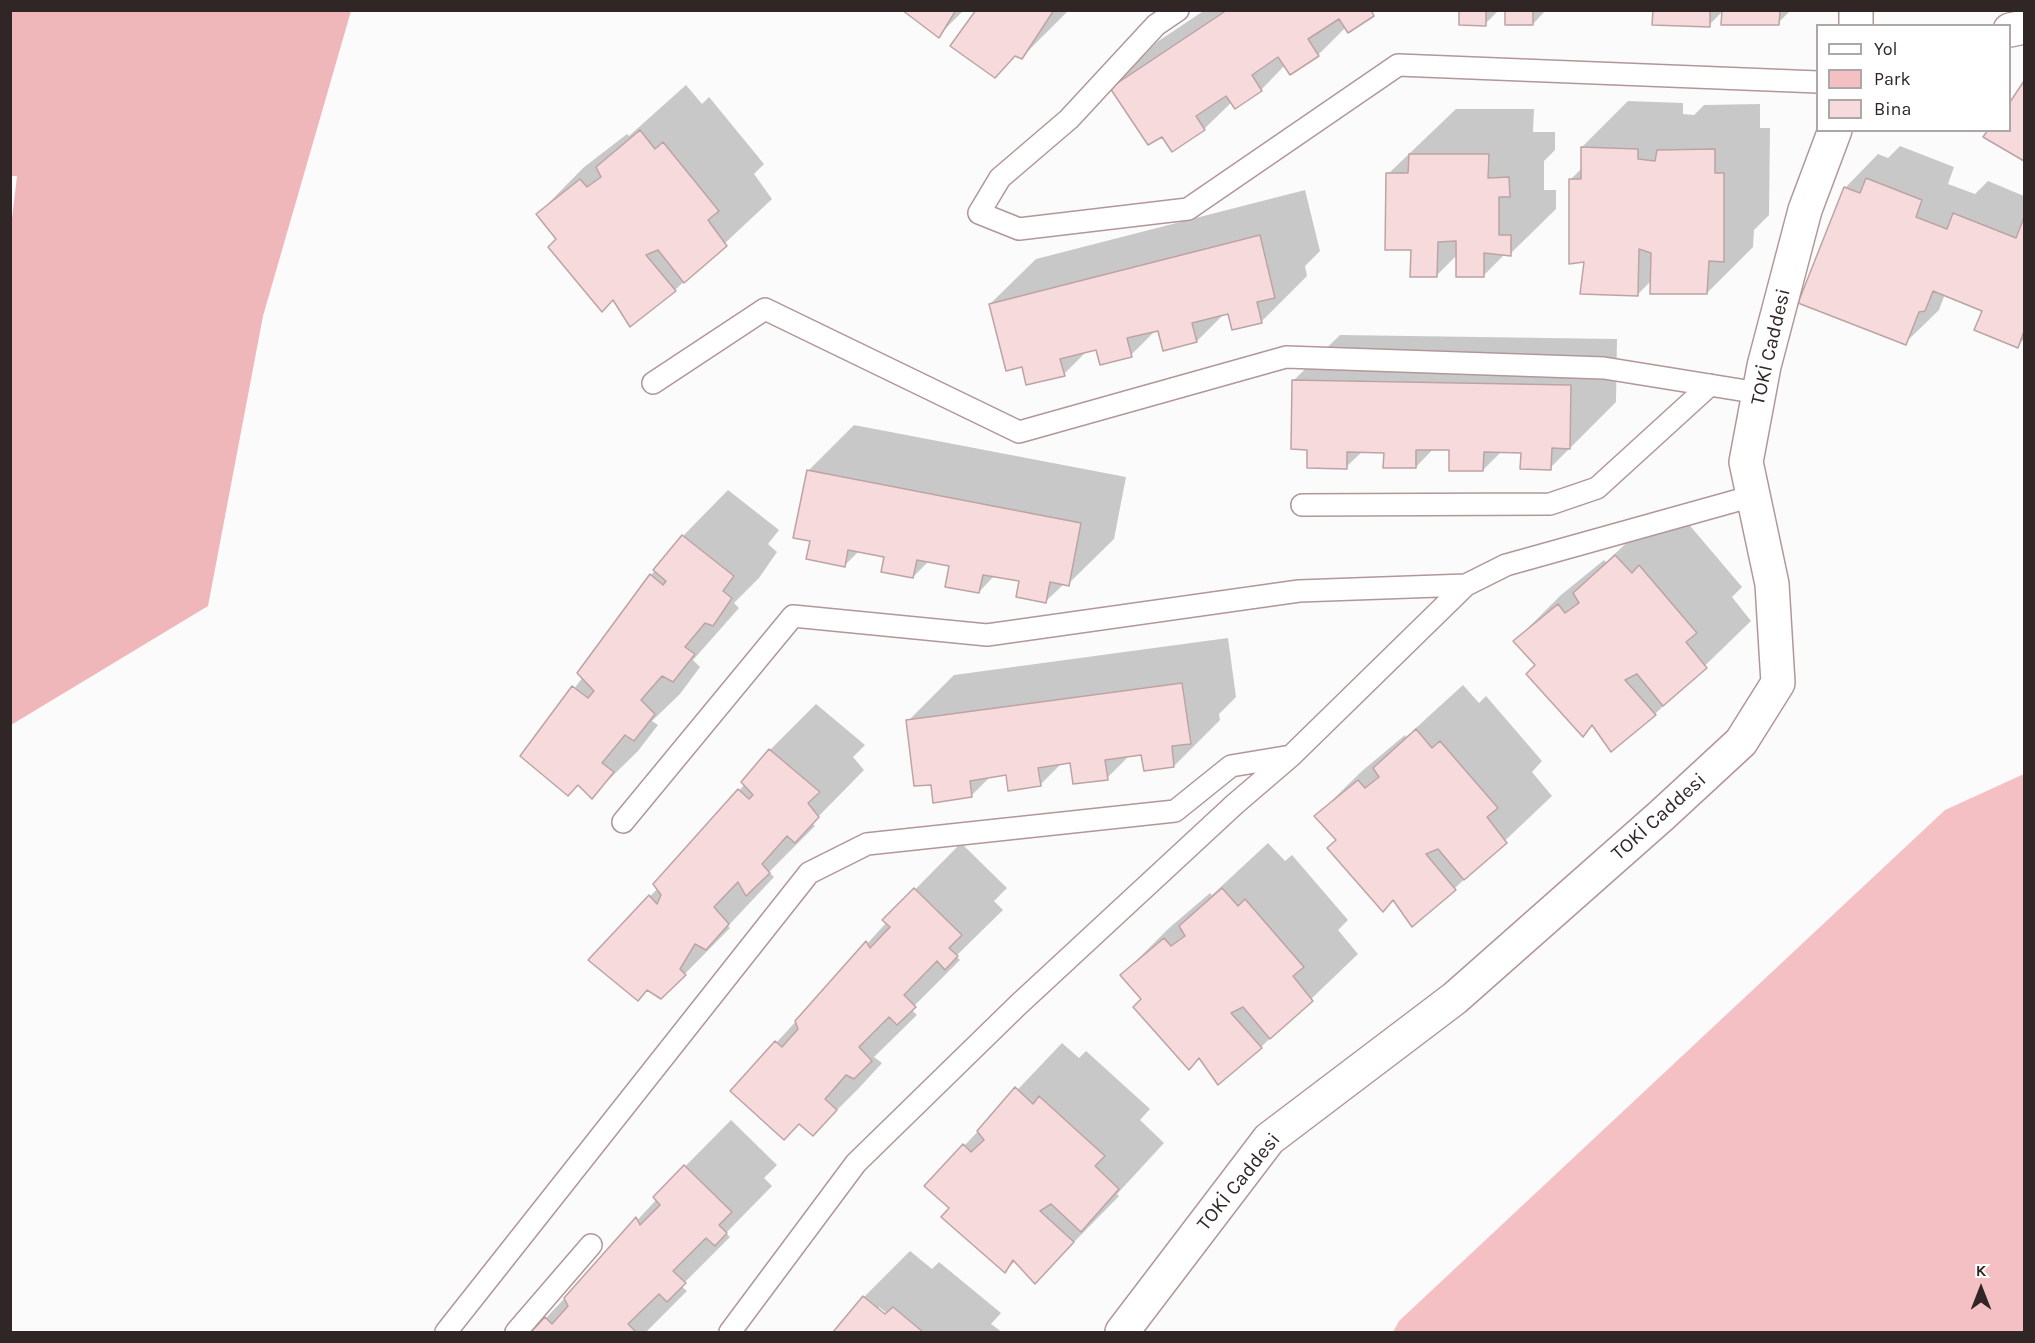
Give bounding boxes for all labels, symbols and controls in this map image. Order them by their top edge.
legend [1816,24,2011,132]
text: Yol [1874,38,1898,60]
text: Park [1874,68,1911,90]
text: Bina [1874,98,1911,120]
street label: TOKİ Caddesi [1746,286,1796,408]
street label: TOKİ Caddesi [1607,768,1711,866]
street label: TOKİ Caddesi [1192,1128,1286,1236]
north arrow [1951,1259,2011,1319]
text: K [1976,1261,1986,1280]

